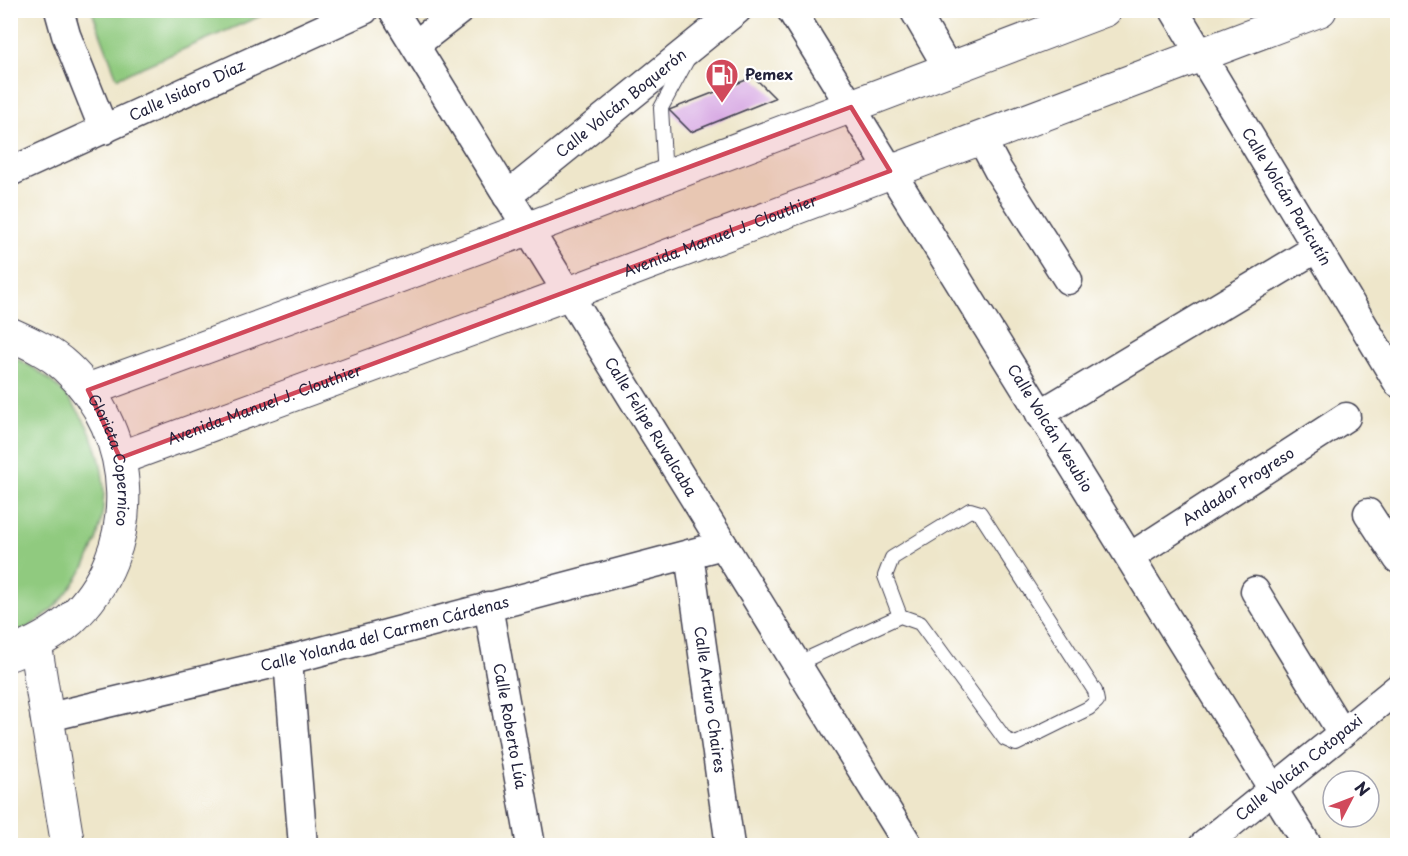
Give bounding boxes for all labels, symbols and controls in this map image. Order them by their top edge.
street label: Calle Volcán Boquerón [550,42,691,162]
street label: Calle Isidoro Díaz [125,53,249,126]
fuel station icon: Pemex [704,57,740,104]
place label: Pemex [745,62,793,85]
street label: Calle Volcán Paricutín [1237,123,1338,270]
street label: Avenida Manuel J. Clouthier [620,188,820,282]
street label: Calle Felipe Ruvalcaba [600,352,704,501]
street label: Avenida Manuel J. Clouthier [164,357,364,450]
street label: Calle Volcán Vesubio [1003,359,1099,496]
street label: Glorieta Copernico [83,389,136,528]
street label: Andador Progreso [1177,441,1298,531]
street label: Calle Yolanda del Carmen Cárdenas [258,589,511,676]
street label: Calle Arturo Chaires [689,625,733,774]
street label: Calle Roberto Lúa [488,661,534,791]
street label: Calle Volcán Cotopaxi [1230,708,1367,826]
north arrow [1321,769,1381,829]
text: N [1350,776,1376,801]

